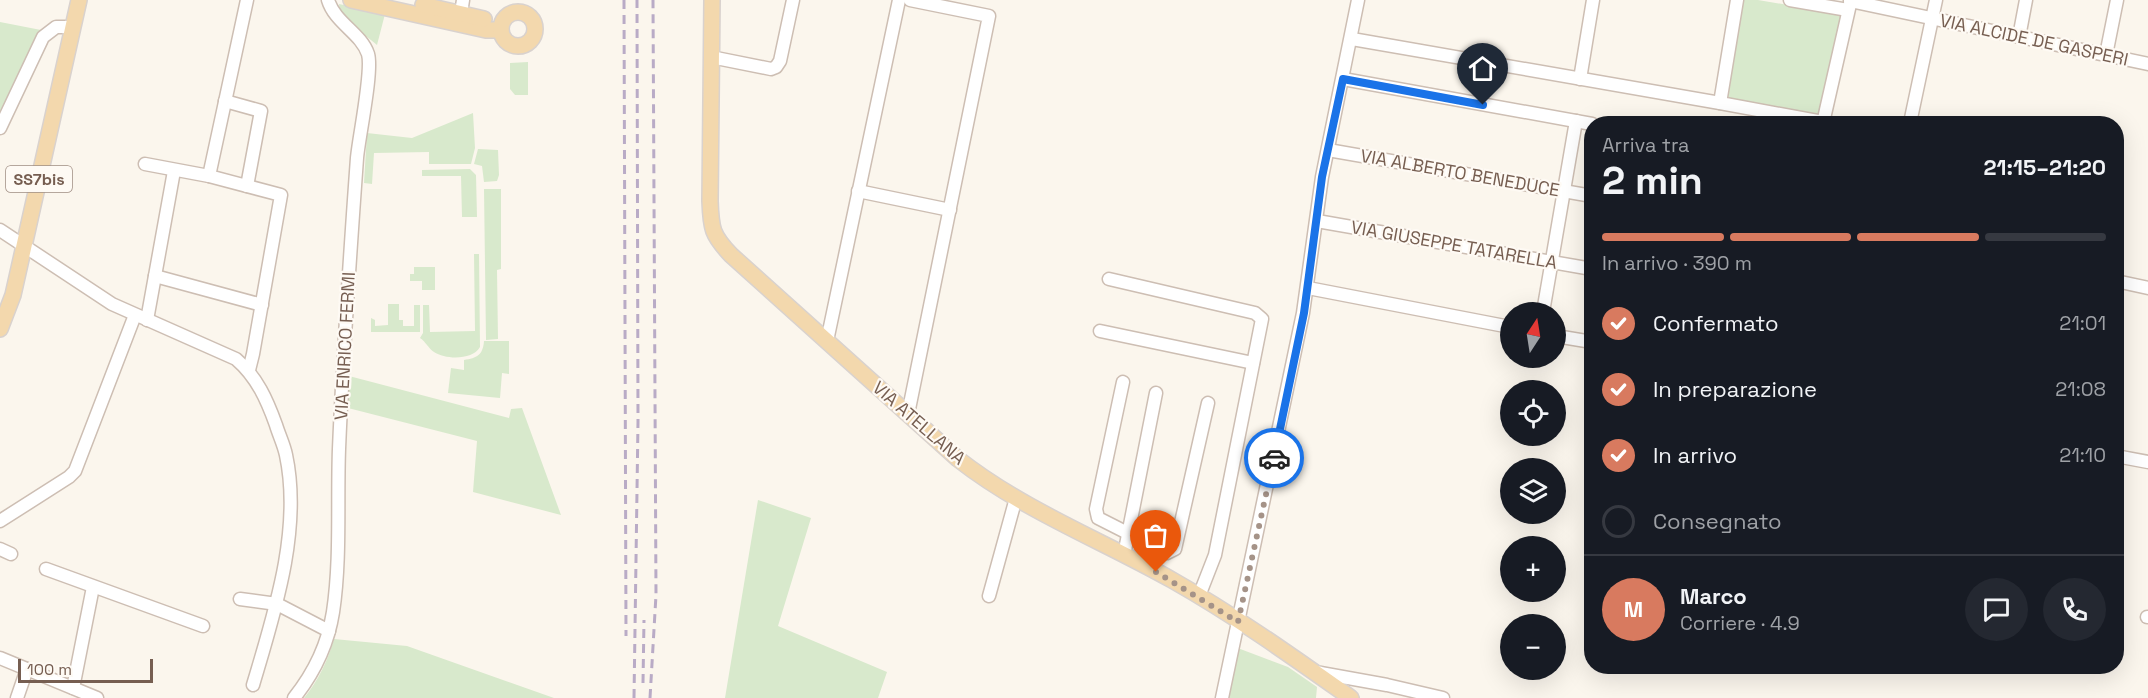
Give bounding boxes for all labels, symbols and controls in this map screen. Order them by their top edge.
street label: VIA ALCIDE DE GASPERI [1938,8,2130,71]
pin [1457,43,1508,105]
icon: home [1466,52,1499,85]
text: Arriva tra [1602,132,1690,158]
street label: VIA ALBERTO BENEDUCE [1359,144,1561,201]
text: 21:15–21:20 [1984,153,2106,181]
text: 2 min [1602,156,1703,205]
road number: SS7bis [6,166,72,192]
street label: VIA GIUSEPPE TATARELLA [1349,215,1559,274]
text: In arrivo · 390 m [1602,250,1752,276]
street label: VIA ENRICO FERMI [329,271,360,421]
north arrow [1500,302,1566,368]
map controls [1500,302,1566,680]
icon: check [1602,307,1635,340]
text: Confermato [1653,309,1779,337]
text: 21:01 [2059,310,2106,336]
icon: check [1602,373,1635,406]
text: In preparazione [1653,375,1817,403]
street label: VIA ATELLANA [868,376,971,469]
text: 21:08 [2055,376,2106,402]
button: locate [1500,380,1566,446]
courier [1244,428,1304,488]
icon: check [1602,439,1635,472]
text: In arrivo [1653,441,1737,469]
icon: car [1258,442,1291,475]
text: 21:10 [2059,442,2106,468]
button: layers [1500,458,1566,524]
text: Consegnato [1653,507,1782,535]
pin [1130,510,1181,572]
icon: bag [1139,519,1172,552]
button: + [1500,536,1566,602]
button: chat [1965,578,2028,641]
button: phone [2043,578,2106,641]
text: Marco [1680,582,1747,610]
text: M [1624,595,1643,623]
text: Corriere · 4.9 [1680,610,1800,636]
button: − [1500,614,1566,680]
scale bar [18,656,153,684]
text: 100 m [27,659,72,680]

